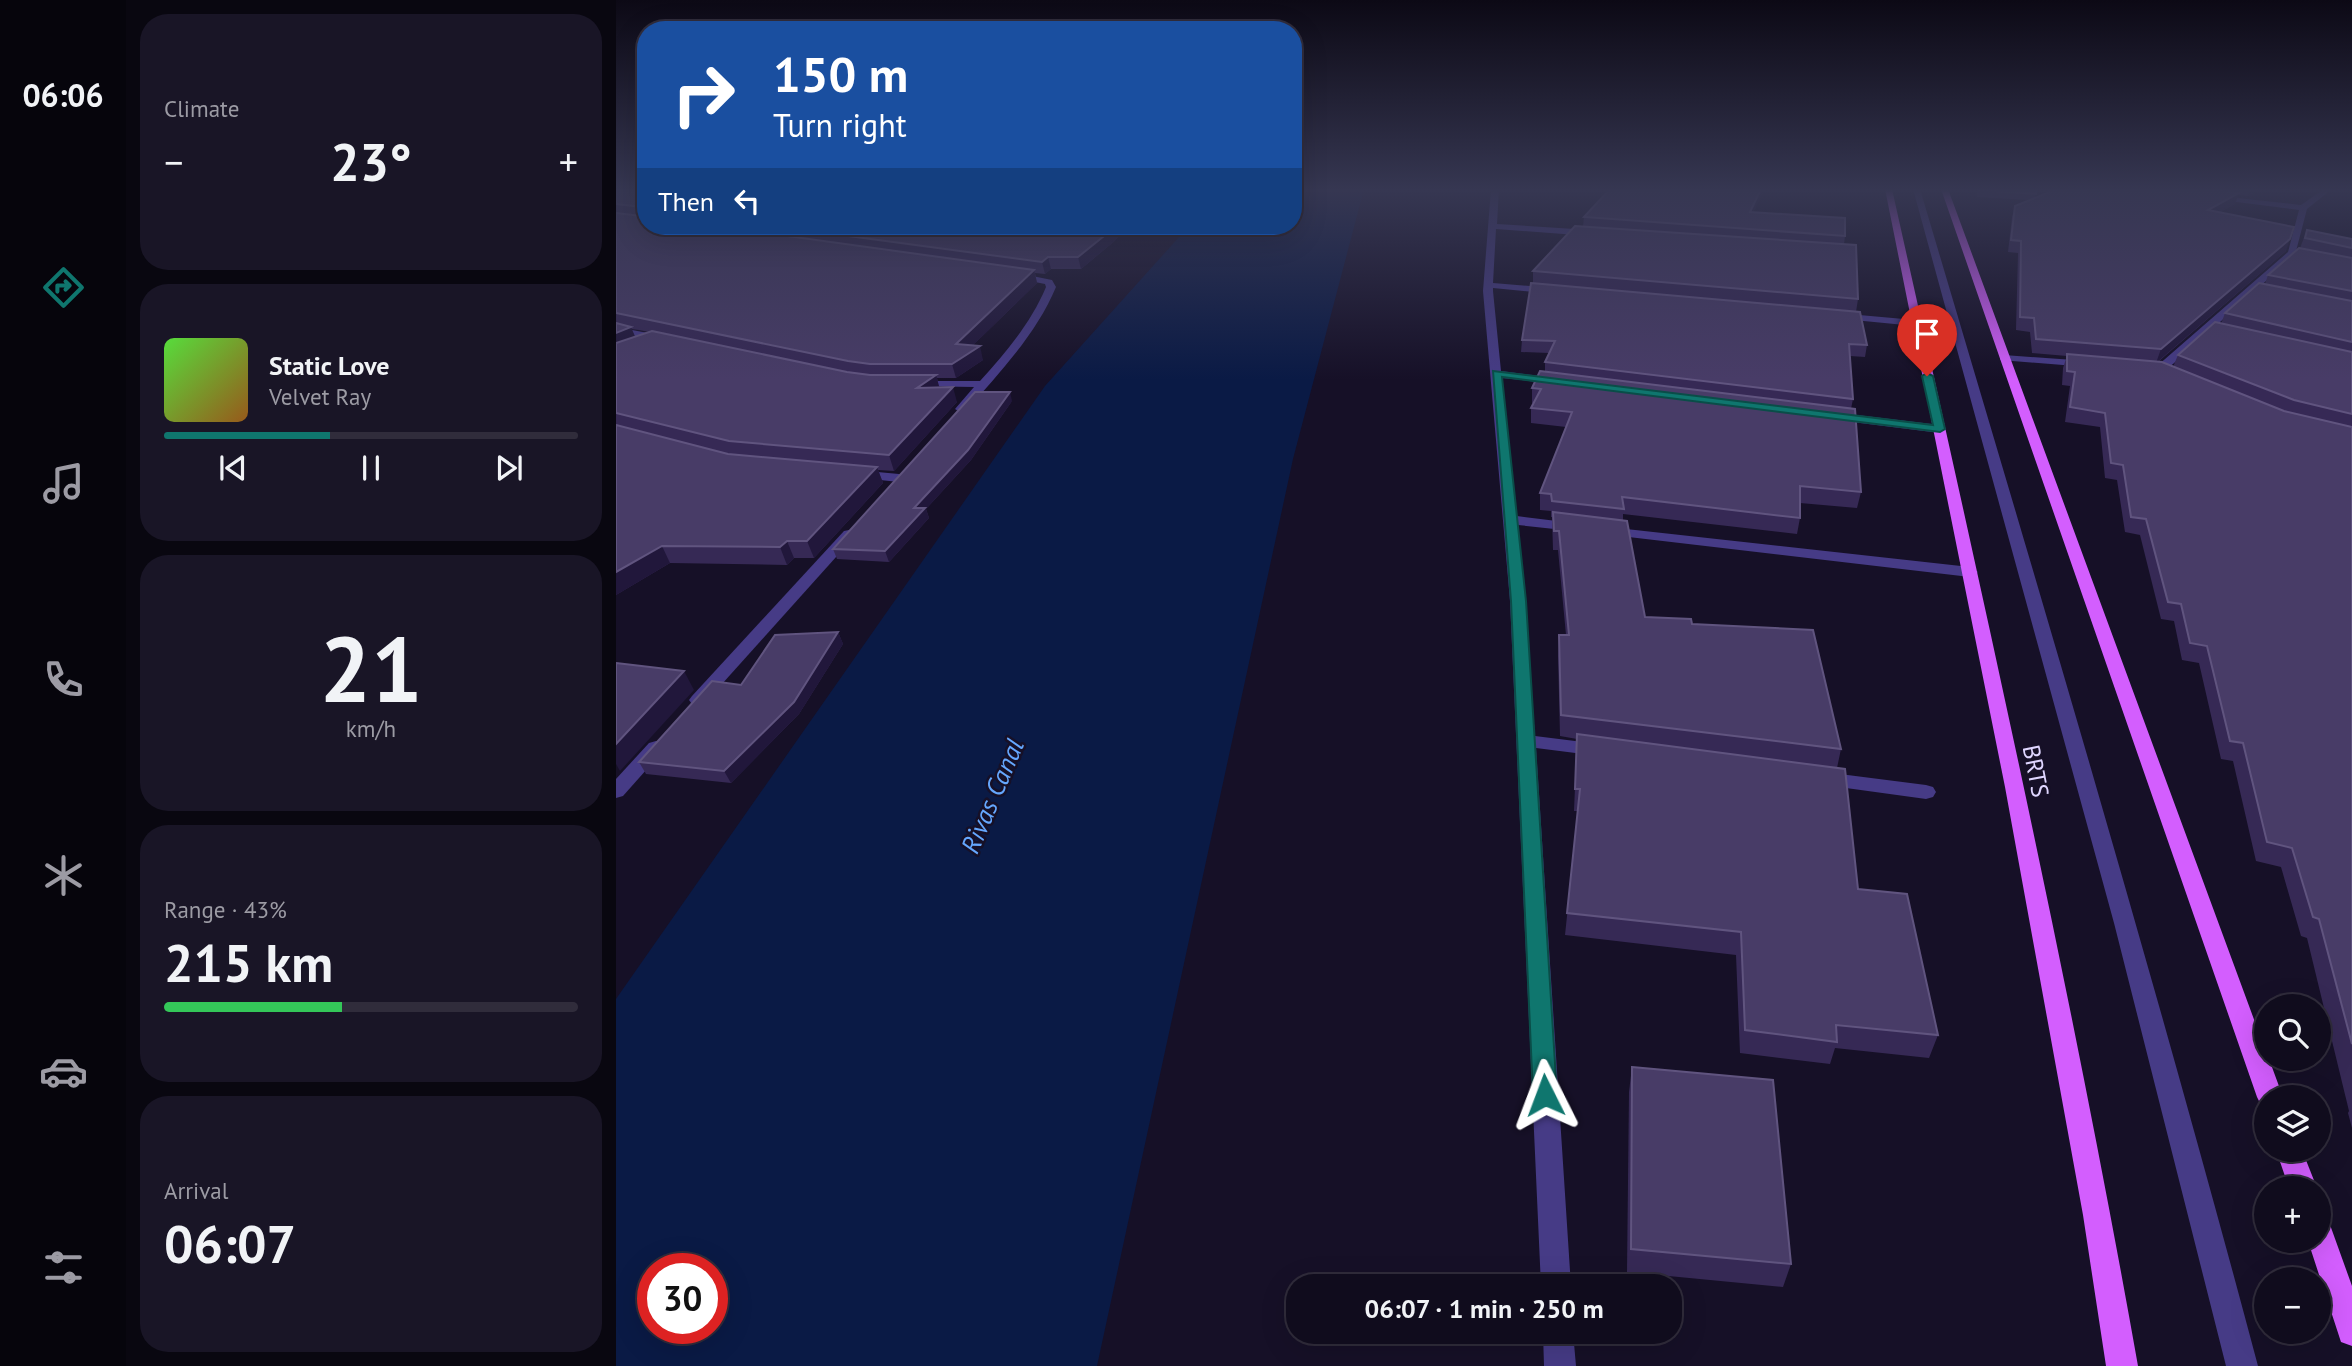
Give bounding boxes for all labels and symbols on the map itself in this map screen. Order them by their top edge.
pin [1897,304,1957,376]
water label: Rivas Canal [953,734,1031,858]
street label: BRTS [2016,742,2056,800]
position arrow [1508,1058,1582,1132]
speed limit sign: 30 [637,1253,728,1344]

